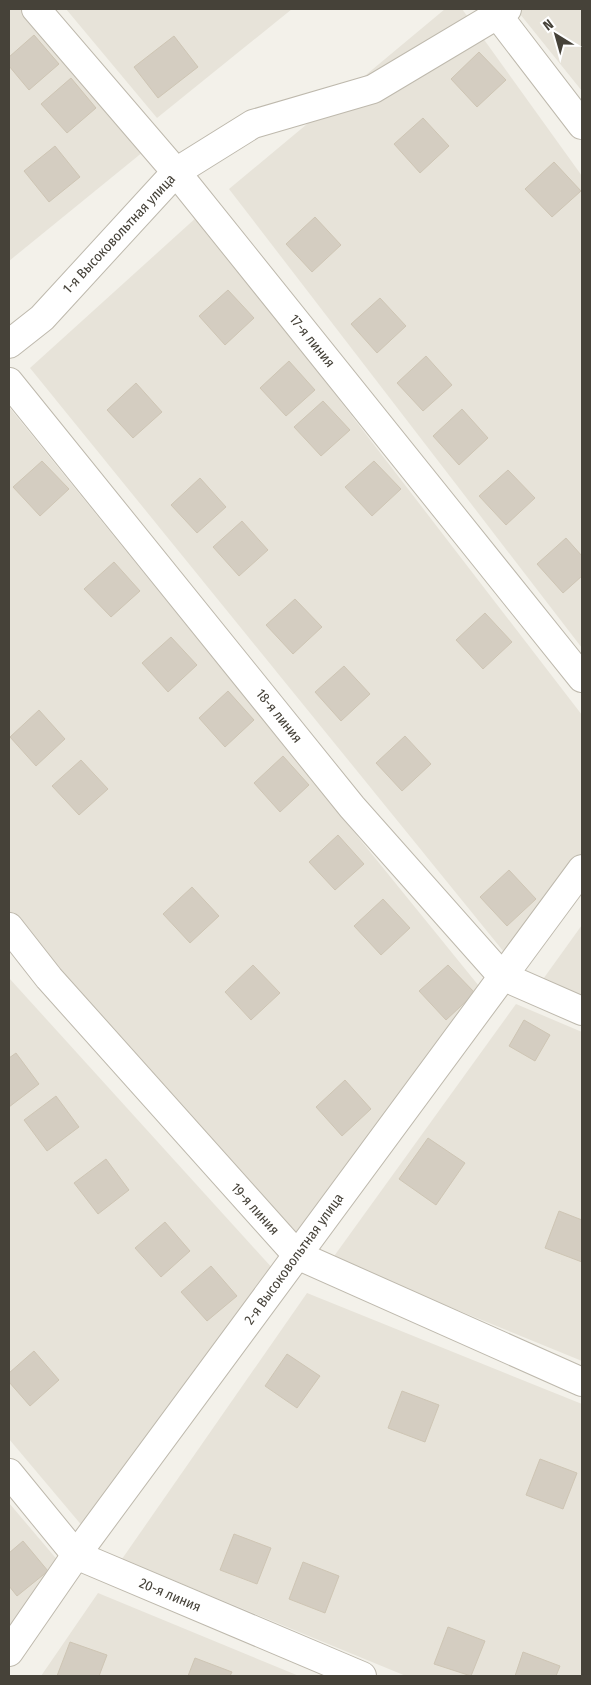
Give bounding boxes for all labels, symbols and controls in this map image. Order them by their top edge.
north arrow [531,10,581,60]
text: N [540,16,557,34]
street label: 1-я Высоковольтная улица [59,171,179,297]
street label: 17-я линия [286,311,338,371]
street label: 18-я линия [252,686,306,746]
street label: 19-я линия [227,1179,283,1239]
street label: 2-я Высоковольтная улица [241,1190,347,1328]
street label: 20-я линия [137,1574,203,1616]

